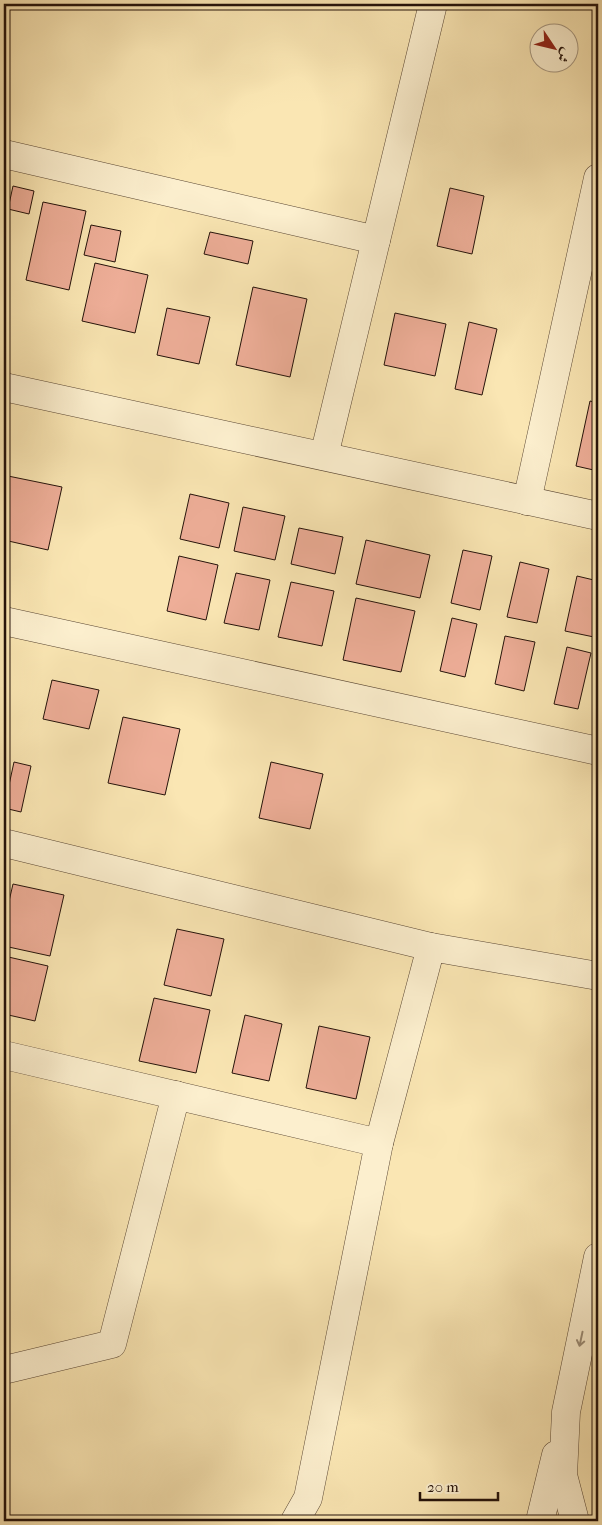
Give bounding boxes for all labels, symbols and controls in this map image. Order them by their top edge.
north arrow [530,22,580,72]
text: ش [553,45,575,66]
one-way arrow [576,1331,586,1347]
scale bar [420,1470,497,1502]
text: 20 m [427,1478,459,1496]

